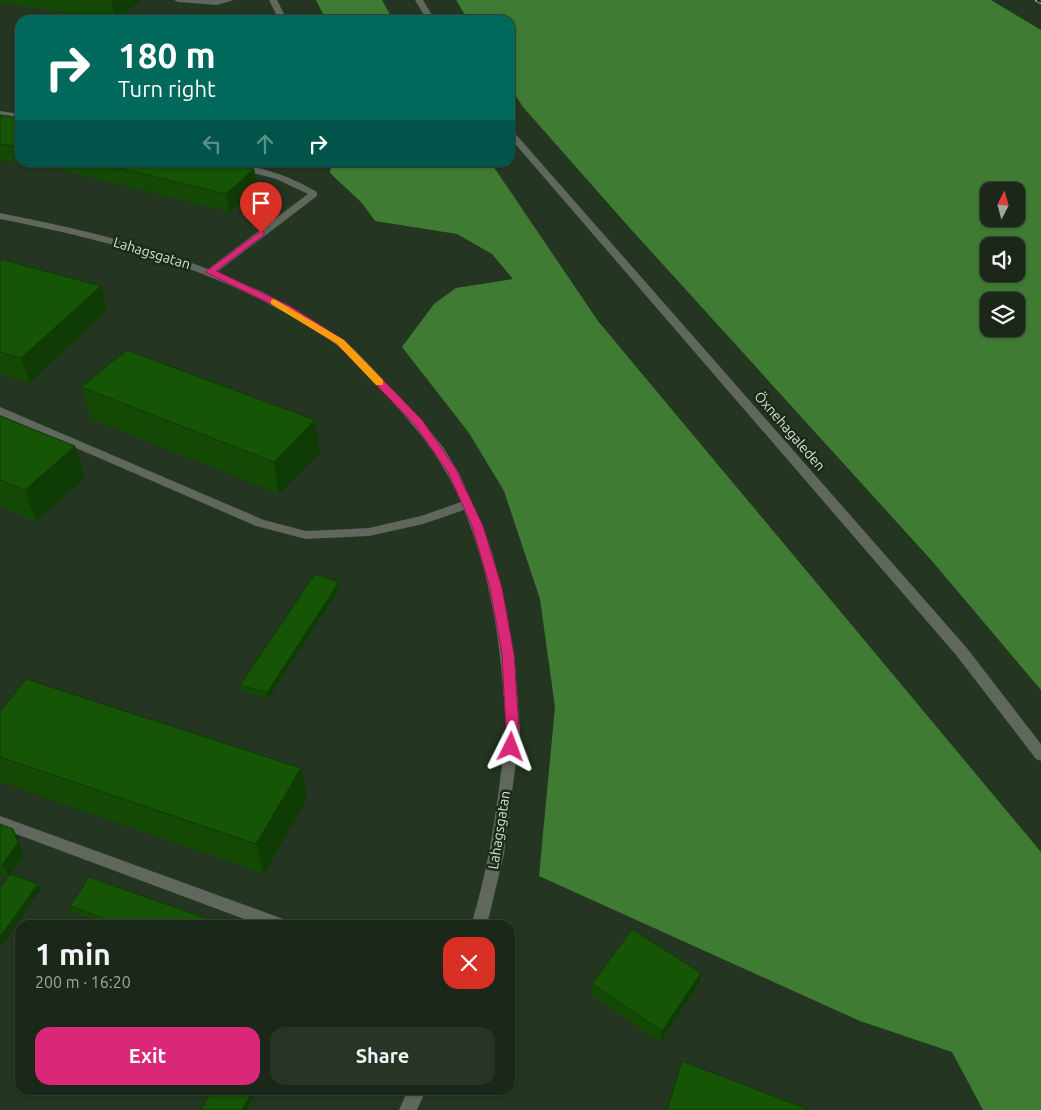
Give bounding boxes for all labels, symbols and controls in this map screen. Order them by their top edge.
icon: right [35,35,100,100]
text: 180 m [118,35,216,75]
text: Turn right [118,76,216,101]
icon: left [198,130,226,158]
icon: ahead [251,130,279,158]
icon: right [304,130,332,158]
pin [240,182,282,233]
north arrow [980,182,1025,228]
map controls [980,182,1025,337]
icon: arrive [247,189,275,217]
street label: Lahagsgatan [112,234,192,272]
button: sound [980,237,1025,282]
button: layers [980,292,1025,337]
street label: Öxnehagaleden [751,388,829,474]
position arrow [484,720,536,772]
street label: Lahagsgatan [485,789,513,871]
text: 1 min [35,937,111,971]
button: close [443,937,495,989]
text: 200 m · 16:20 [35,973,131,991]
button: Exit [35,1027,260,1085]
button: Share [270,1027,495,1085]

